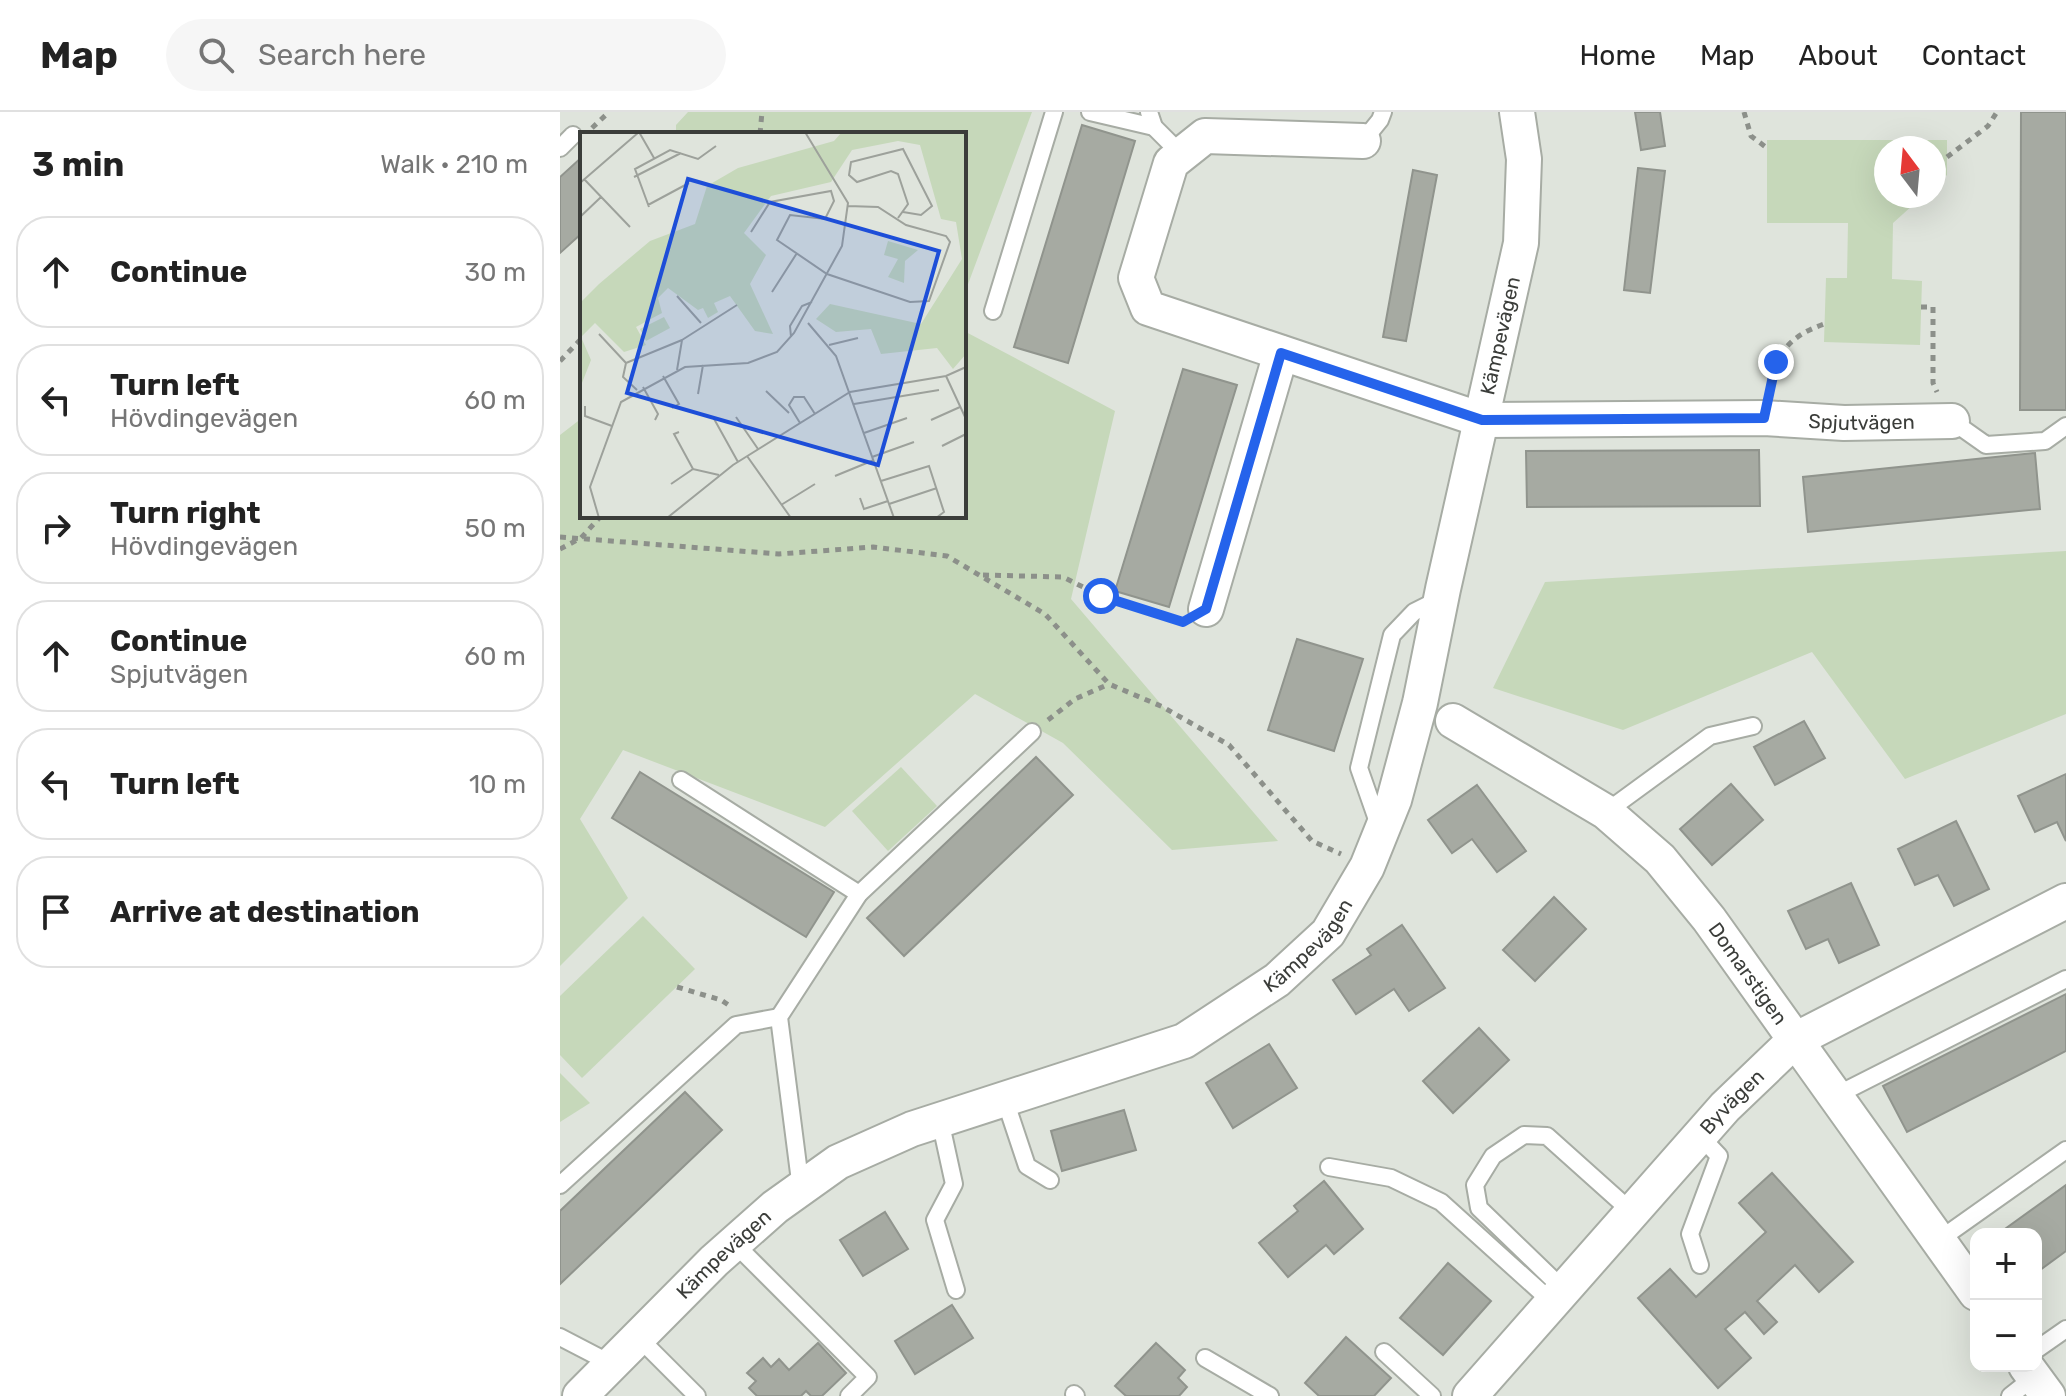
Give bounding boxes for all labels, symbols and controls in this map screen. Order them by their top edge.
search box [166,19,726,91]
text: Map [40,32,118,78]
icon: search [194,33,238,77]
text: Search here [258,37,426,73]
text: Home [1579,39,1656,72]
text: Map [1700,39,1754,72]
text: About [1798,39,1878,72]
text: Contact [1922,39,2026,72]
inset map [580,132,966,518]
north arrow [1874,136,1946,208]
text: 3 min [32,144,124,185]
text: Walk · 210 m [380,149,528,180]
icon: ahead [34,250,78,294]
text: Continue [110,254,247,290]
text: 30 m [464,257,526,288]
street label: Kämpevägen [1475,274,1525,397]
route end [1758,344,1794,380]
text: Turn left [110,367,240,403]
icon: left [34,378,78,422]
text: 60 m [464,385,526,416]
text: Hövdingevägen [110,403,298,434]
street label: Spjutvägen [1808,409,1915,435]
text: Turn right [110,495,261,531]
icon: right [34,506,78,550]
text: 50 m [465,513,526,544]
text: Hövdingevägen [110,531,298,562]
route start [1083,578,1119,614]
text: Continue [110,623,247,659]
icon: ahead [34,634,78,678]
text: 60 m [464,641,526,672]
text: Spjutvägen [110,659,248,690]
icon: left [34,762,78,806]
text: Turn left [110,766,240,802]
text: 10 m [469,769,526,800]
icon: arrive [34,890,78,934]
text: Arrive at destination [110,894,420,930]
street label: Kämpevägen [1259,894,1357,997]
street label: Domarstigen [1703,918,1792,1029]
street label: Byvägen [1695,1064,1769,1139]
street label: Kämpevägen [671,1204,776,1304]
map controls [1970,1228,2042,1372]
button: + [1970,1228,2042,1300]
button: − [1970,1300,2042,1372]

